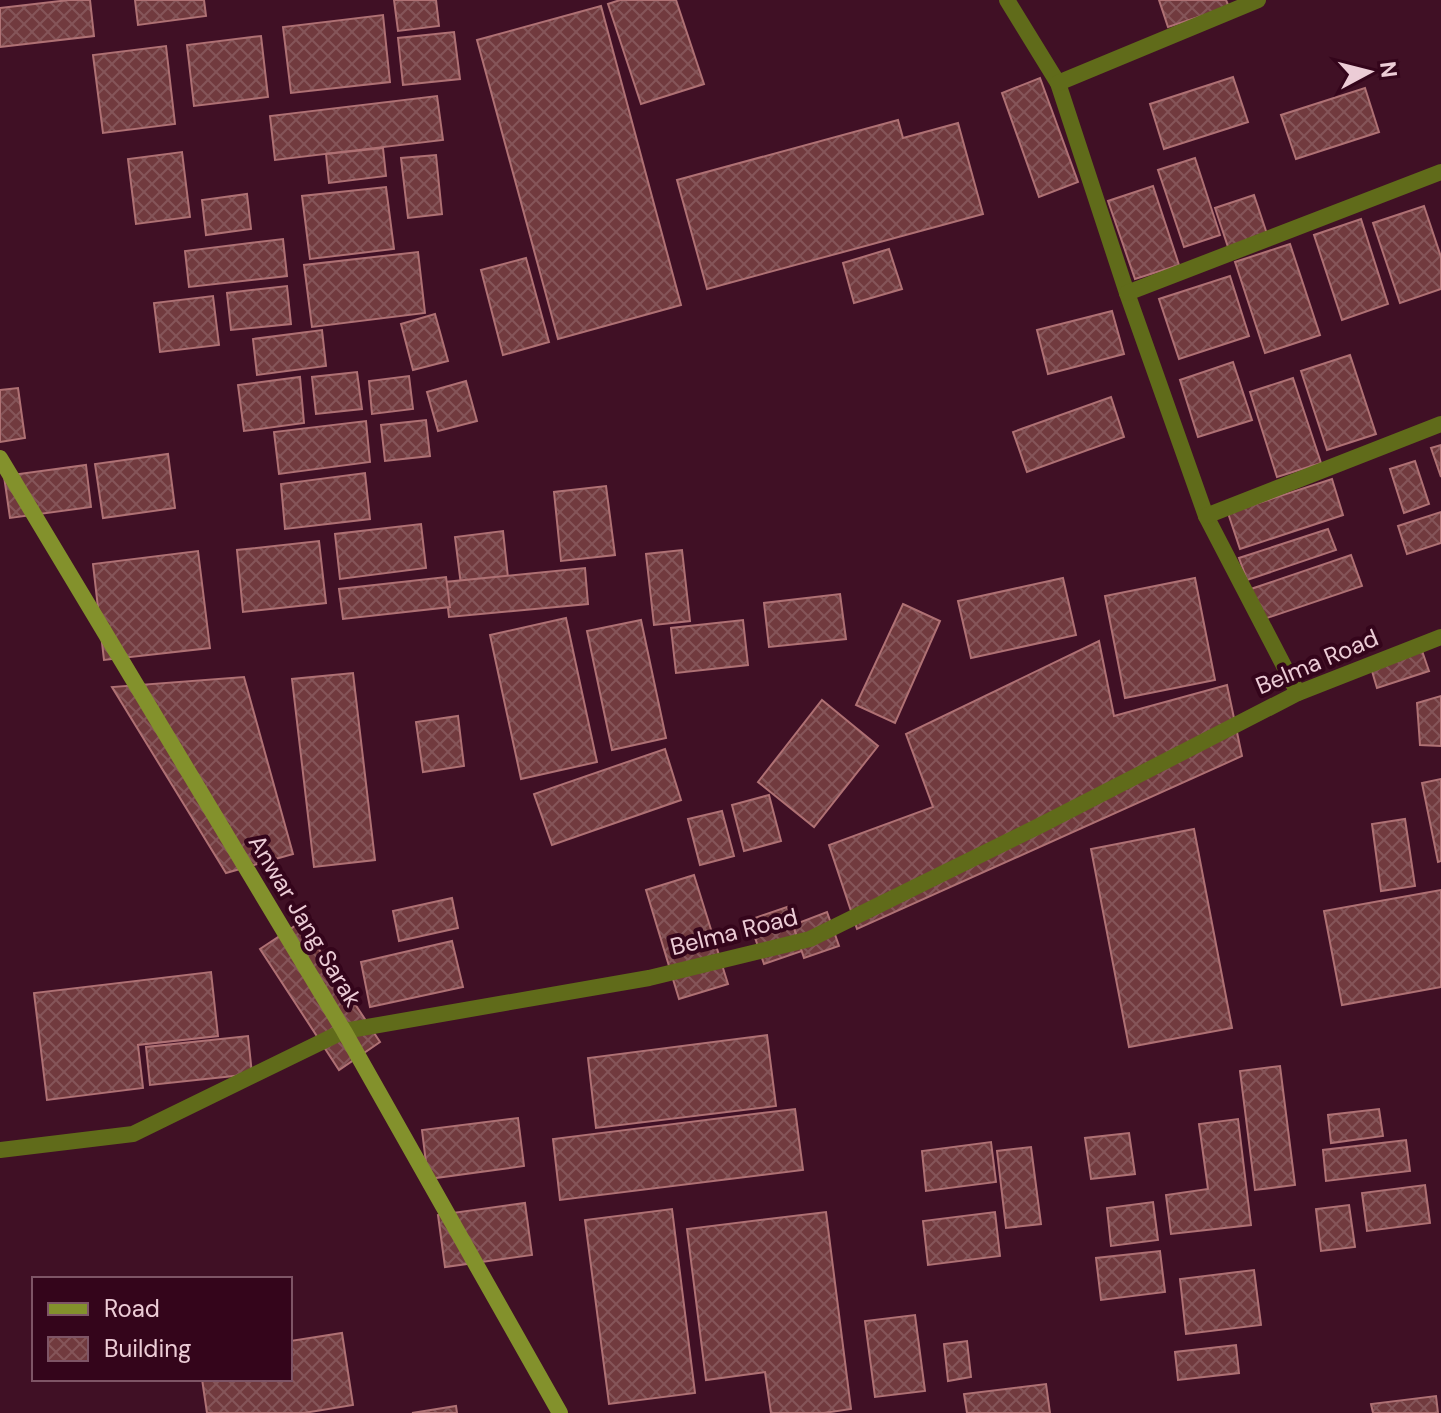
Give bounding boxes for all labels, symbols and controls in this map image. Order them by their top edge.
north arrow [1329,32,1409,112]
text: N [1373,60,1404,79]
street label: Belma Road [1251,622,1383,701]
street label: Anwar Jang Sarak [242,829,369,1013]
street label: Belma Road [667,901,801,962]
legend [32,1277,292,1381]
text: Road [104,1293,160,1324]
text: Building [104,1333,191,1364]

